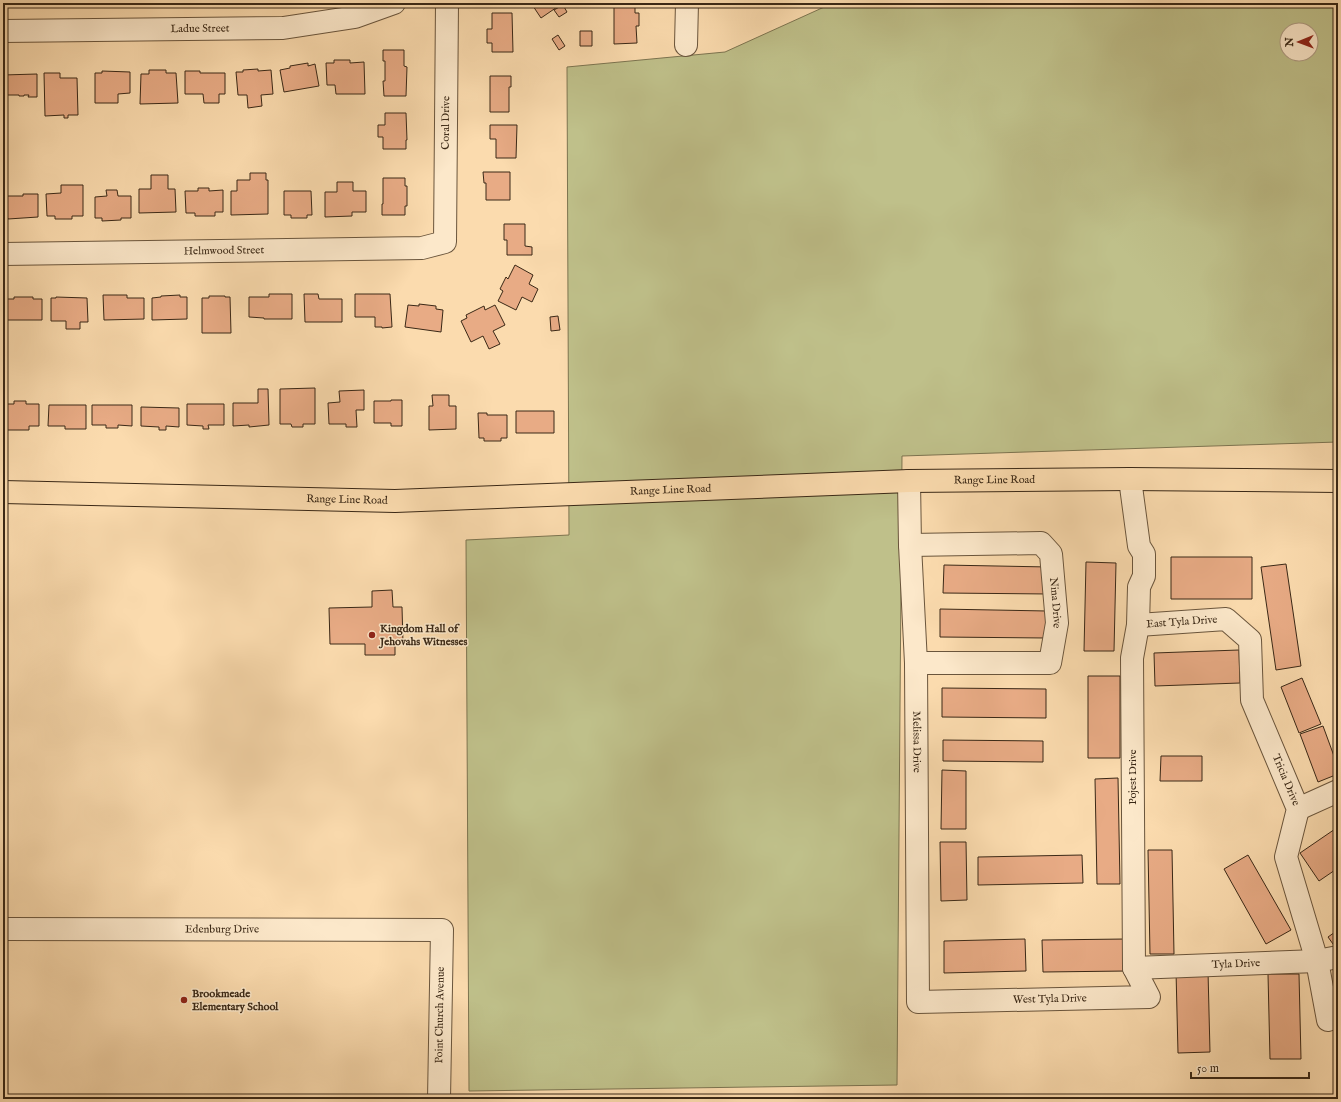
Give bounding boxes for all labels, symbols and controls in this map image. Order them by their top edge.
street label: Ladue Street [170,22,230,36]
north arrow [1279,22,1319,62]
text: N [1283,37,1297,48]
street label: Coral Drive [439,96,453,150]
street label: Helmwood Street [184,243,265,258]
street label: Range Line Road [954,473,1035,488]
street label: Range Line Road [630,482,712,499]
street label: Range Line Road [306,492,388,508]
street label: Nina Drive [1046,577,1064,630]
street label: East Tyla Drive [1146,613,1218,631]
place label: Kingdom Hall of Jehovahs Witnesses [378,622,467,649]
marker: Kingdom Hall of Jehovahs Witnesses [367,630,377,640]
street label: Melissa Drive [909,711,924,773]
street label: Pojest Drive [1126,749,1140,805]
street label: Tricia Drive [1269,752,1303,808]
street label: Edenburg Drive [185,922,259,937]
street label: Tyla Drive [1211,956,1261,972]
street label: Point Church Avenue [432,966,448,1064]
place label: Brookmeade Elementary School [192,987,279,1014]
street label: West Tyla Drive [1013,991,1087,1007]
marker: Brookmeade Elementary School [179,995,189,1005]
scale bar [1191,1054,1309,1080]
text: 50 m [1197,1061,1219,1076]

